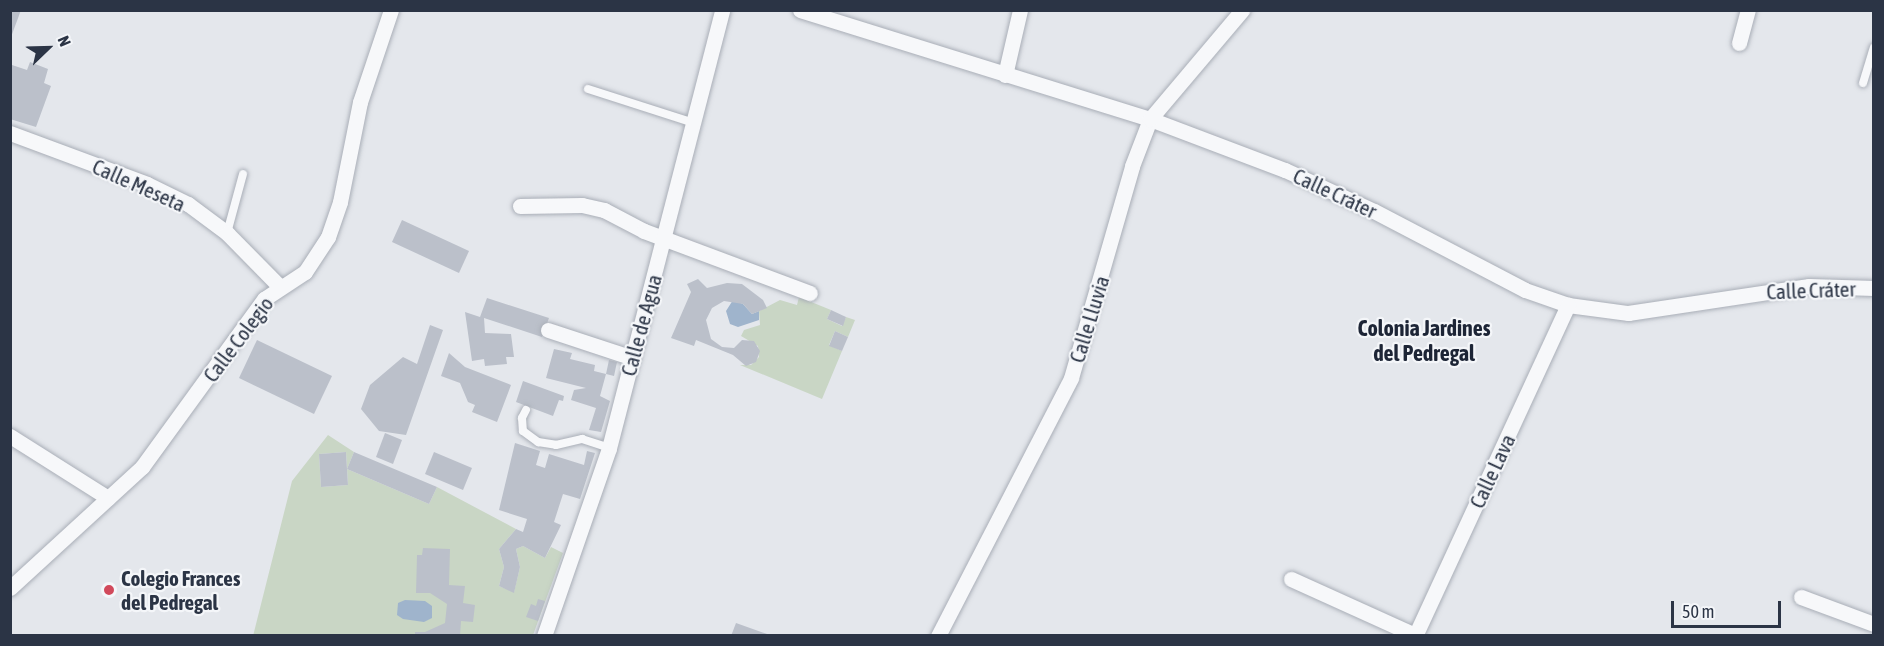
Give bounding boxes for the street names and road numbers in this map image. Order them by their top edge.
street label: Calle Meseta [89,153,189,217]
street label: Calle Cráter [1289,163,1381,223]
street label: Calle de Agua [615,271,667,379]
street label: Calle Lluvia [1064,272,1114,366]
street label: Calle Cráter [1766,276,1856,304]
street label: Calle Colegio [198,291,278,387]
street label: Calle Lava [1464,430,1520,512]

